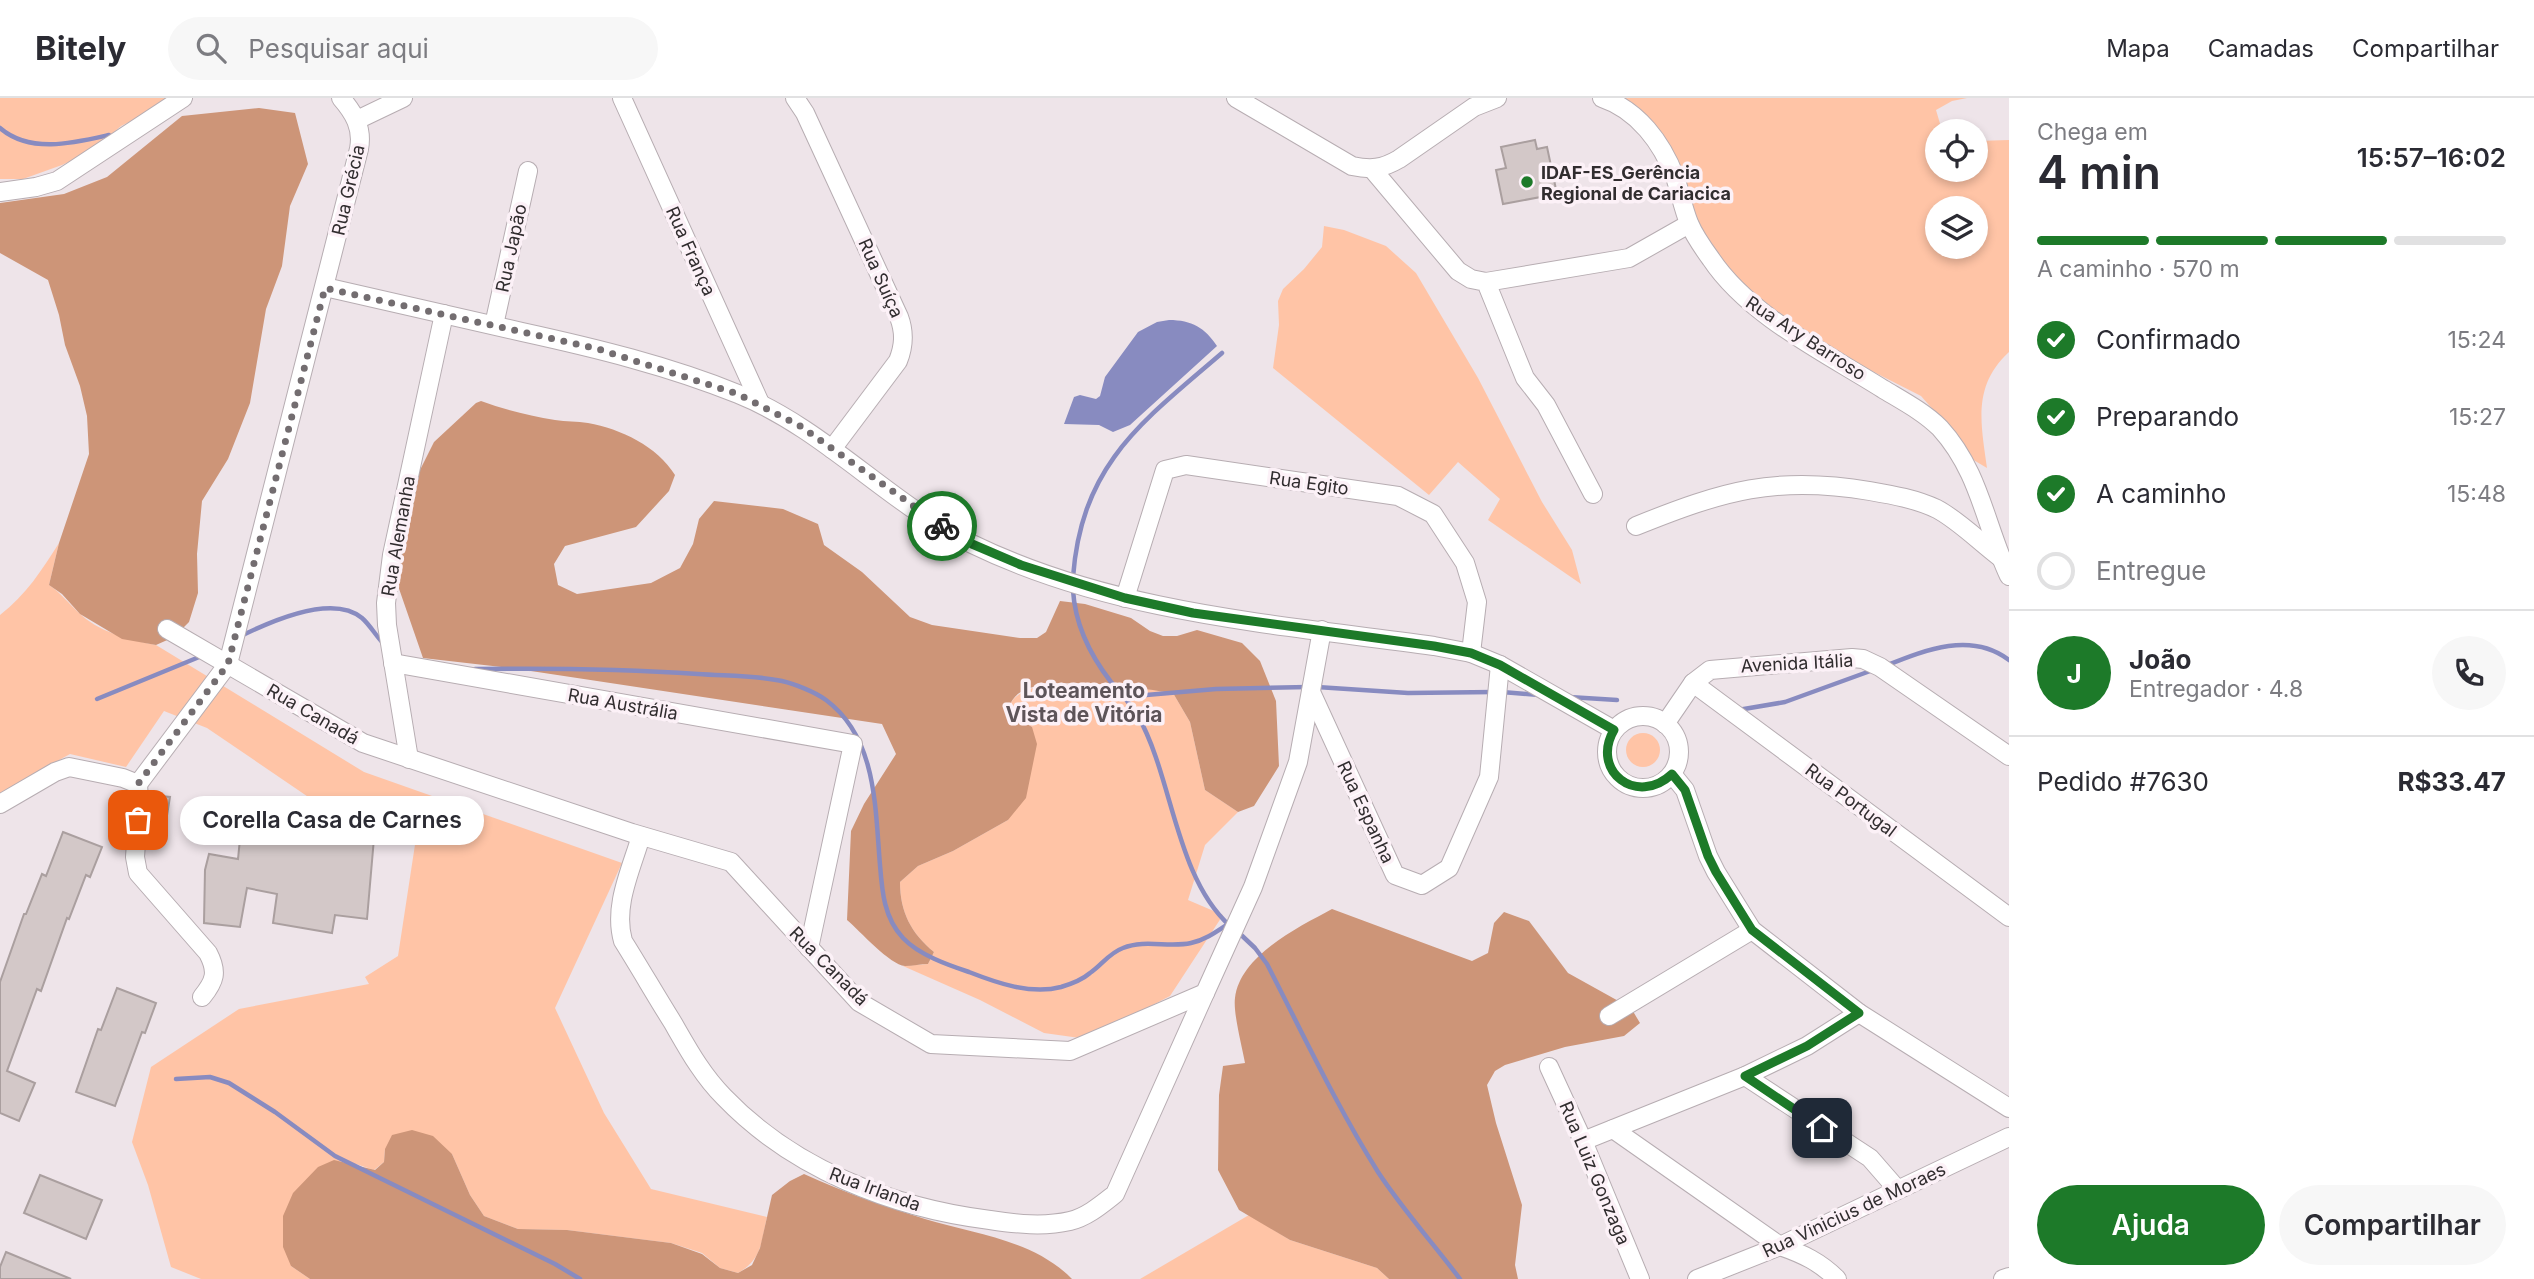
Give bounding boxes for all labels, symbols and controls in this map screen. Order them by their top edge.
search box [168,17,658,80]
text: Bitely [35,28,126,68]
icon: search [192,29,230,67]
text: Pesquisar aqui [248,33,429,64]
text: Mapa [2106,34,2170,63]
text: Camadas [2208,34,2314,63]
text: Compartilhar [2352,34,2499,63]
text: Chega em [2037,118,2148,146]
map controls [1925,119,1988,259]
button: locate [1925,119,1988,182]
text: 15:57–16:02 [2357,142,2506,173]
street label: Rua Grécia [327,143,369,237]
text: 4 min [2037,144,2161,200]
place label: IDAF-ES_Gerência Regional de Cariacica [1541,162,1731,204]
marker: IDAF-ES_Gerência Regional de Cariacica [1519,174,1535,190]
button: layers [1925,196,1988,259]
street label: Rua Japão [491,202,531,294]
street label: Rua França [662,203,720,299]
street label: Rua Suíça [854,235,908,321]
text: A caminho · 570 m [2037,255,2240,283]
street label: Rua Ary Barroso [1742,291,1870,385]
icon: check [2037,321,2075,359]
text: Confirmado [2096,324,2241,355]
text: 15:24 [2448,326,2506,354]
icon: check [2037,398,2075,436]
text: Preparando [2096,401,2239,432]
text: 15:27 [2449,403,2506,431]
street label: Rua Egito [1268,467,1350,499]
street label: Rua Alemanha [377,474,419,598]
icon: check [2037,475,2075,513]
text: A caminho [2096,478,2226,509]
text: 15:48 [2447,480,2506,508]
courier [907,491,977,561]
icon: bike [923,507,961,545]
text: Entregue [2096,555,2207,586]
button: phone [2432,636,2506,710]
text: João [2129,644,2191,675]
street label: Avenida Itália [1740,650,1854,676]
text: J [2066,658,2082,689]
text: Entregador · 4.8 [2129,675,2303,703]
district label: Loteamento Vista de Vitória [1005,678,1163,727]
street label: Rua Canadá [263,679,363,749]
street label: Rua Austrália [566,684,680,724]
street label: Rua Espanha [1333,758,1399,866]
street label: Rua Portugal [1801,759,1901,841]
text: Pedido #7630 [2037,766,2209,797]
text: R$33.47 [2397,766,2506,797]
pin [108,790,168,850]
callout: Corella Casa de Carnes [180,796,485,844]
icon: bag [119,801,157,839]
text: Corella Casa de Carnes [202,806,462,834]
street label: Rua Canadá [785,922,873,1010]
street label: Rua Luiz Gonzaga [1555,1098,1635,1248]
pin [1792,1098,1852,1158]
icon: home [1803,1109,1841,1147]
street label: Rua Vinicius de Moraes [1759,1158,1949,1262]
street label: Rua Irlanda [827,1163,923,1215]
button: Ajuda [2037,1185,2265,1265]
button: Compartilhar [2279,1185,2506,1265]

